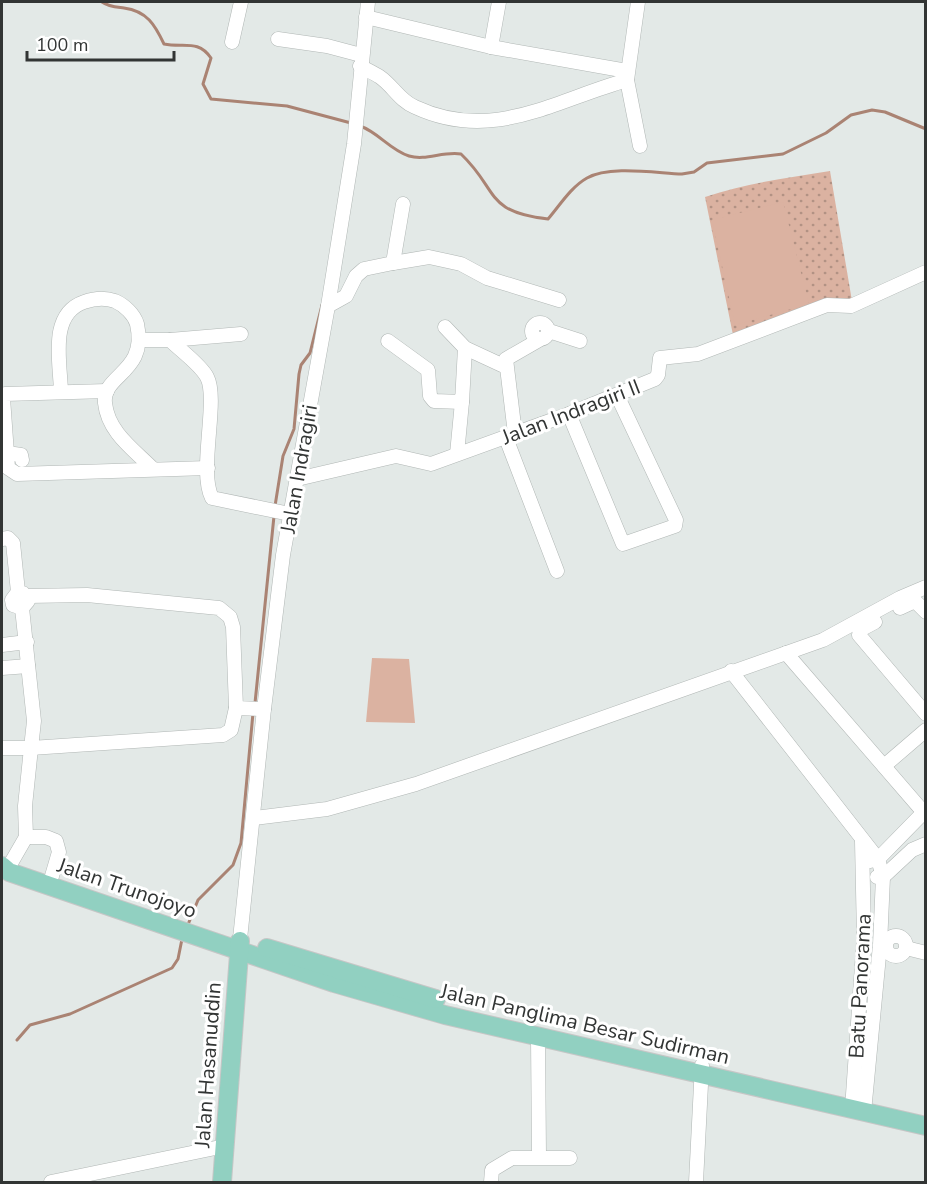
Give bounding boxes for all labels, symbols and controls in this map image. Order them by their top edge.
scale bar [27,24,174,62]
text: 100 m [36,33,88,57]
street label: Jalan Indragiri II [497,373,644,452]
street label: Jalan Indragiri [274,402,324,537]
street label: Jalan Trunojoyo [53,851,200,925]
street label: Batu Panorama [842,913,878,1059]
street label: Jalan Panglima Besar Sudirman [437,977,732,1071]
street label: Jalan Hasanuddin [188,981,228,1150]

